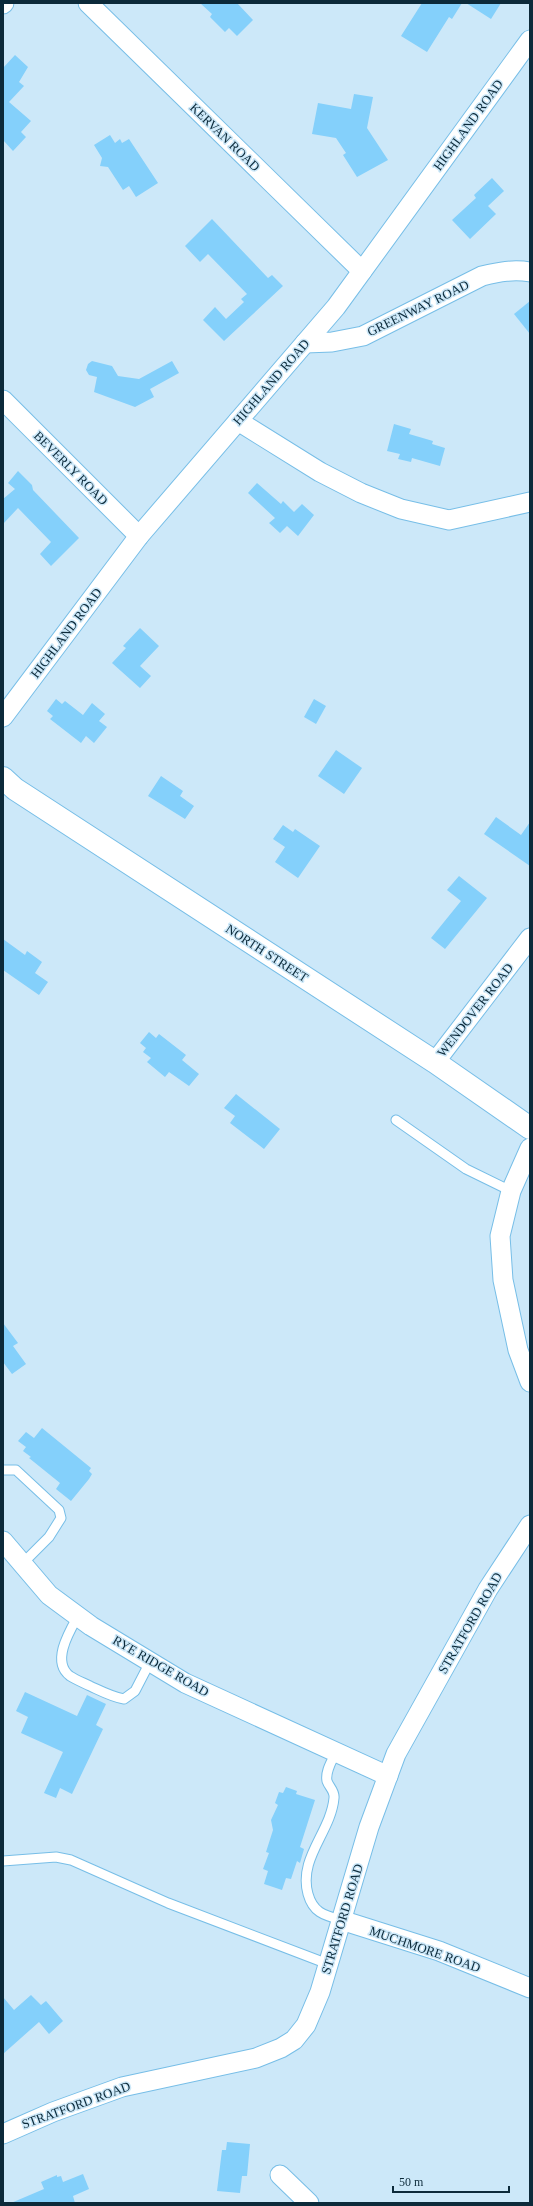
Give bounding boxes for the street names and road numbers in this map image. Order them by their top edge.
street label: HIGHLAND ROAD [430,77,506,173]
street label: KERVAN ROAD [187,100,263,174]
street label: GREENWAY ROAD [365,277,471,339]
street label: HIGHLAND ROAD [230,336,312,428]
street label: BEVERLY ROAD [31,428,111,508]
street label: HIGHLAND ROAD [27,585,105,681]
street label: NORTH STREET [223,921,311,985]
street label: WENDOVER ROAD [434,960,516,1060]
street label: STRATFORD ROAD [435,1570,505,1676]
street label: RYE RIDGE ROAD [110,1632,212,1700]
street label: STRATFORD ROAD [318,1862,366,1976]
street label: MUCHMORE ROAD [367,1923,483,1975]
street label: STRATFORD ROAD [20,2078,132,2132]

